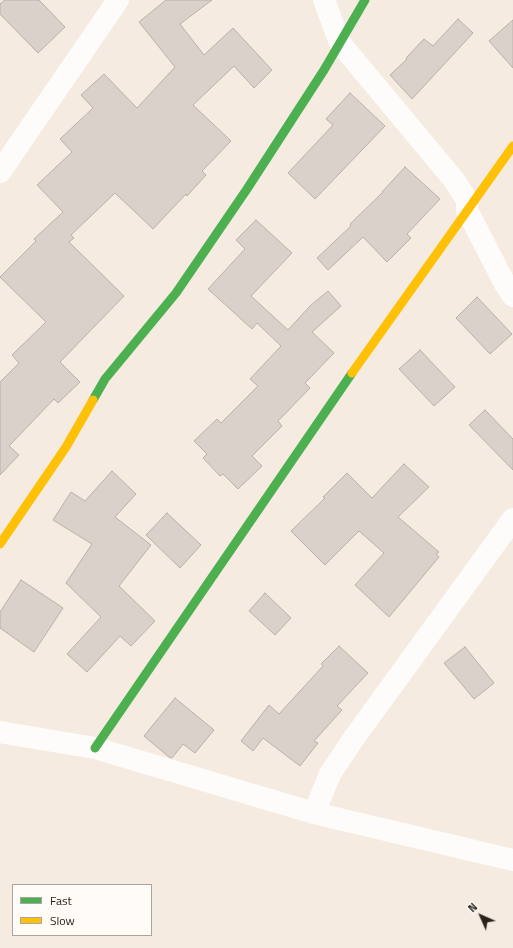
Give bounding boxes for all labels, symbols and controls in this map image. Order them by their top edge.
legend [12,884,152,936]
text: Fast [50,891,72,910]
north arrow [461,896,501,936]
text: N [464,899,481,916]
text: Slow [50,911,75,930]

